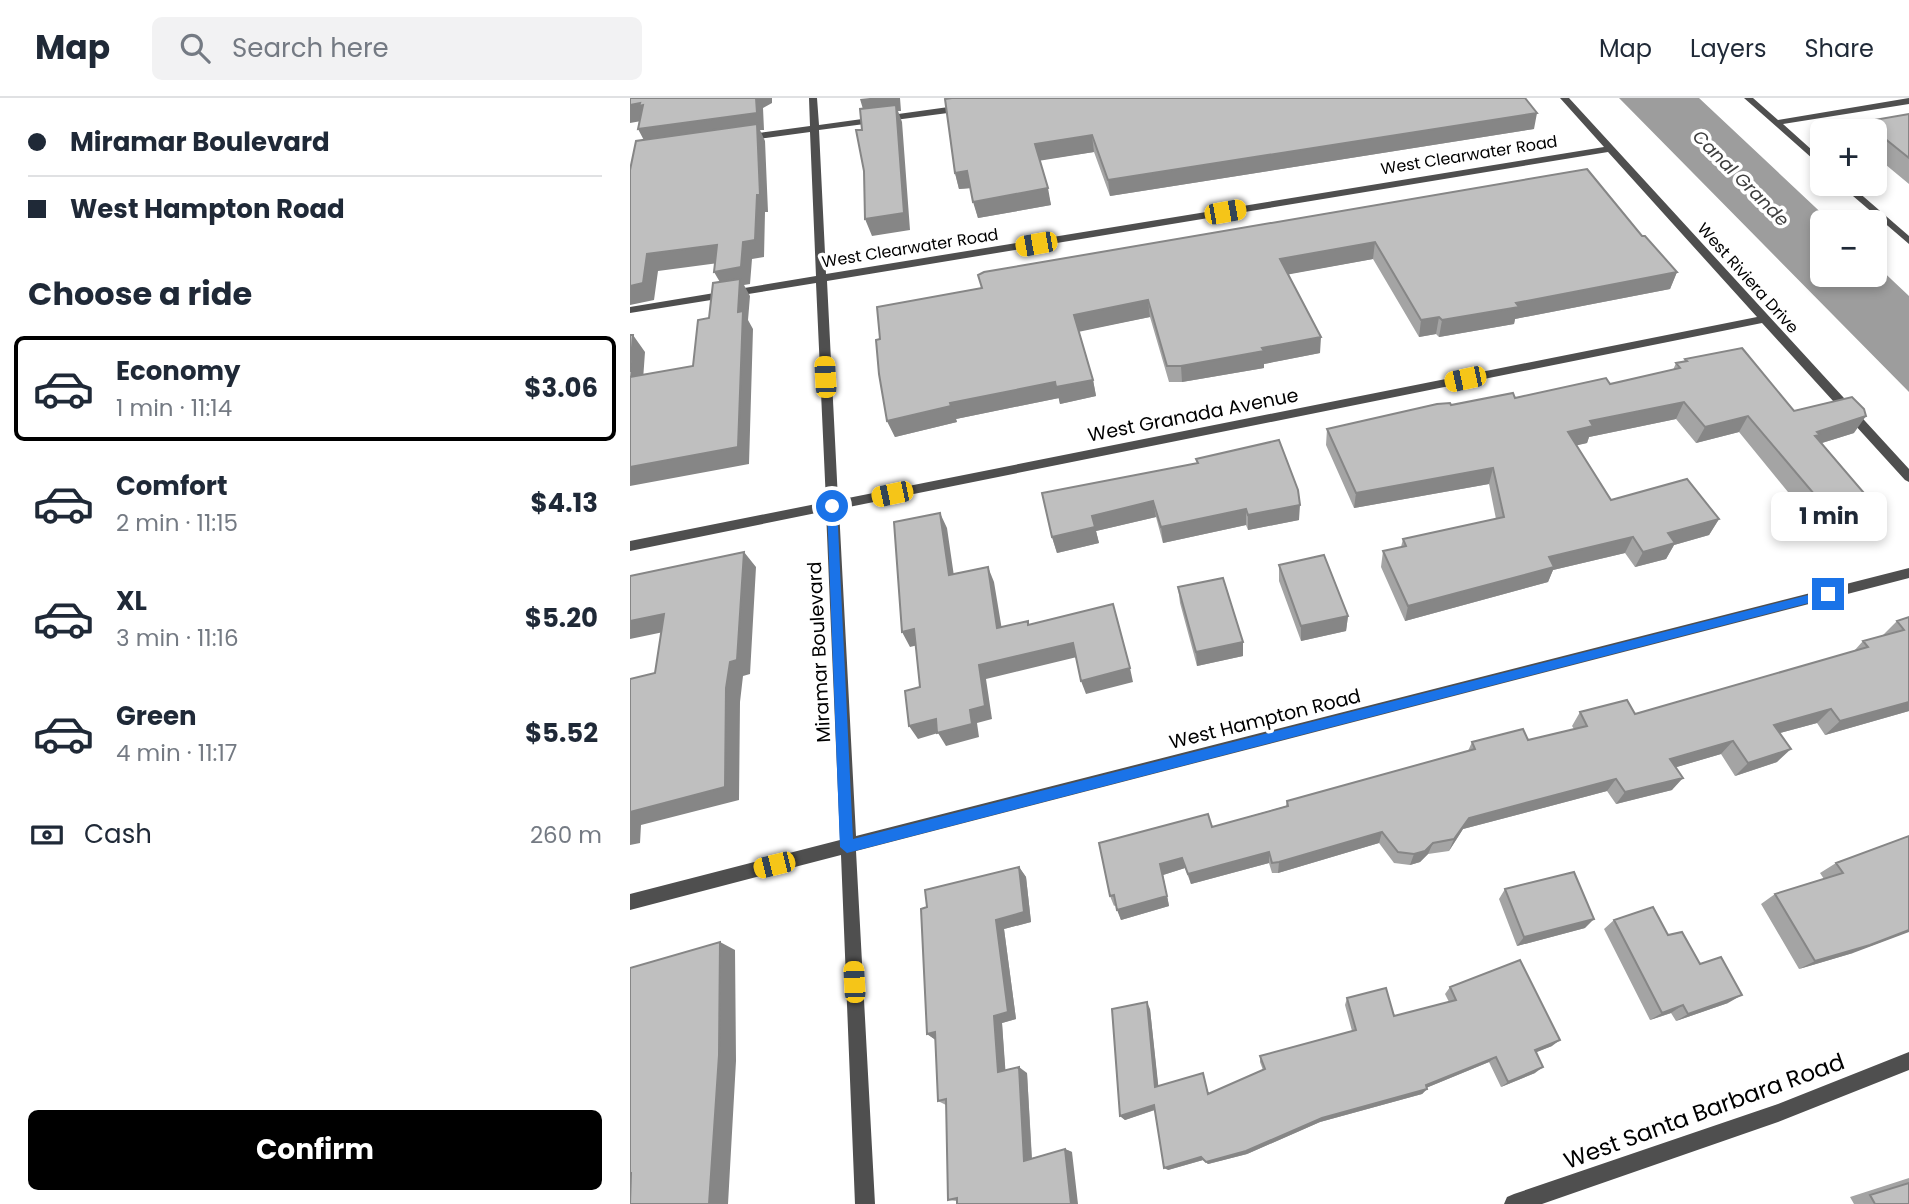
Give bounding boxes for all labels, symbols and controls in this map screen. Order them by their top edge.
search box [152,17,642,80]
text: Map [35,24,110,71]
icon: search [176,29,214,67]
text: Search here [232,30,389,66]
text: Map [1599,32,1652,65]
text: Layers [1690,32,1766,65]
text: Share [1804,32,1874,65]
map controls [1810,119,1887,287]
button: + [1810,119,1887,196]
text: Miramar Boulevard [70,124,330,160]
water label: Canal Grande [1687,124,1795,232]
street label: West Clearwater Road [1379,130,1559,180]
text: West Hampton Road [70,191,345,227]
car [1203,198,1248,226]
button: − [1810,210,1887,287]
street label: West Riviera Drive [1692,218,1804,338]
street label: West Clearwater Road [820,223,1000,273]
car [1014,230,1059,258]
text: Choose a ride [28,271,252,316]
text: Economy [116,353,240,389]
car [814,355,837,399]
icon: car [32,357,95,420]
car [1443,364,1488,394]
text: $3.06 [524,370,598,406]
street label: West Granada Avenue [1085,381,1301,449]
text: 1 min · 11:14 [116,392,232,424]
text: Comfort [116,468,228,504]
icon: car [32,472,95,535]
car [870,479,915,509]
text: $4.13 [530,485,598,521]
route start [816,490,848,522]
callout: 1 min [1770,492,1886,542]
text: 1 min [1799,500,1859,532]
text: 2 min · 11:15 [116,507,238,539]
street label: Miramar Boulevard [801,561,837,743]
route end [1812,578,1844,610]
text: XL [116,583,147,619]
icon: car [32,587,95,650]
text: $5.20 [525,600,598,636]
text: 3 min · 11:16 [116,622,239,654]
street label: West Hampton Road [1166,682,1364,756]
text: Green [116,698,197,734]
icon: car [32,702,95,765]
text: $5.52 [525,715,598,751]
text: 4 min · 11:17 [116,737,237,769]
icon: cash [28,816,66,854]
text: Cash [84,816,152,852]
text: 260 m [530,819,602,851]
car [752,850,797,880]
car [843,960,866,1004]
street label: West Santa Barbara Road [1559,1045,1849,1177]
button: Confirm [28,1110,602,1190]

